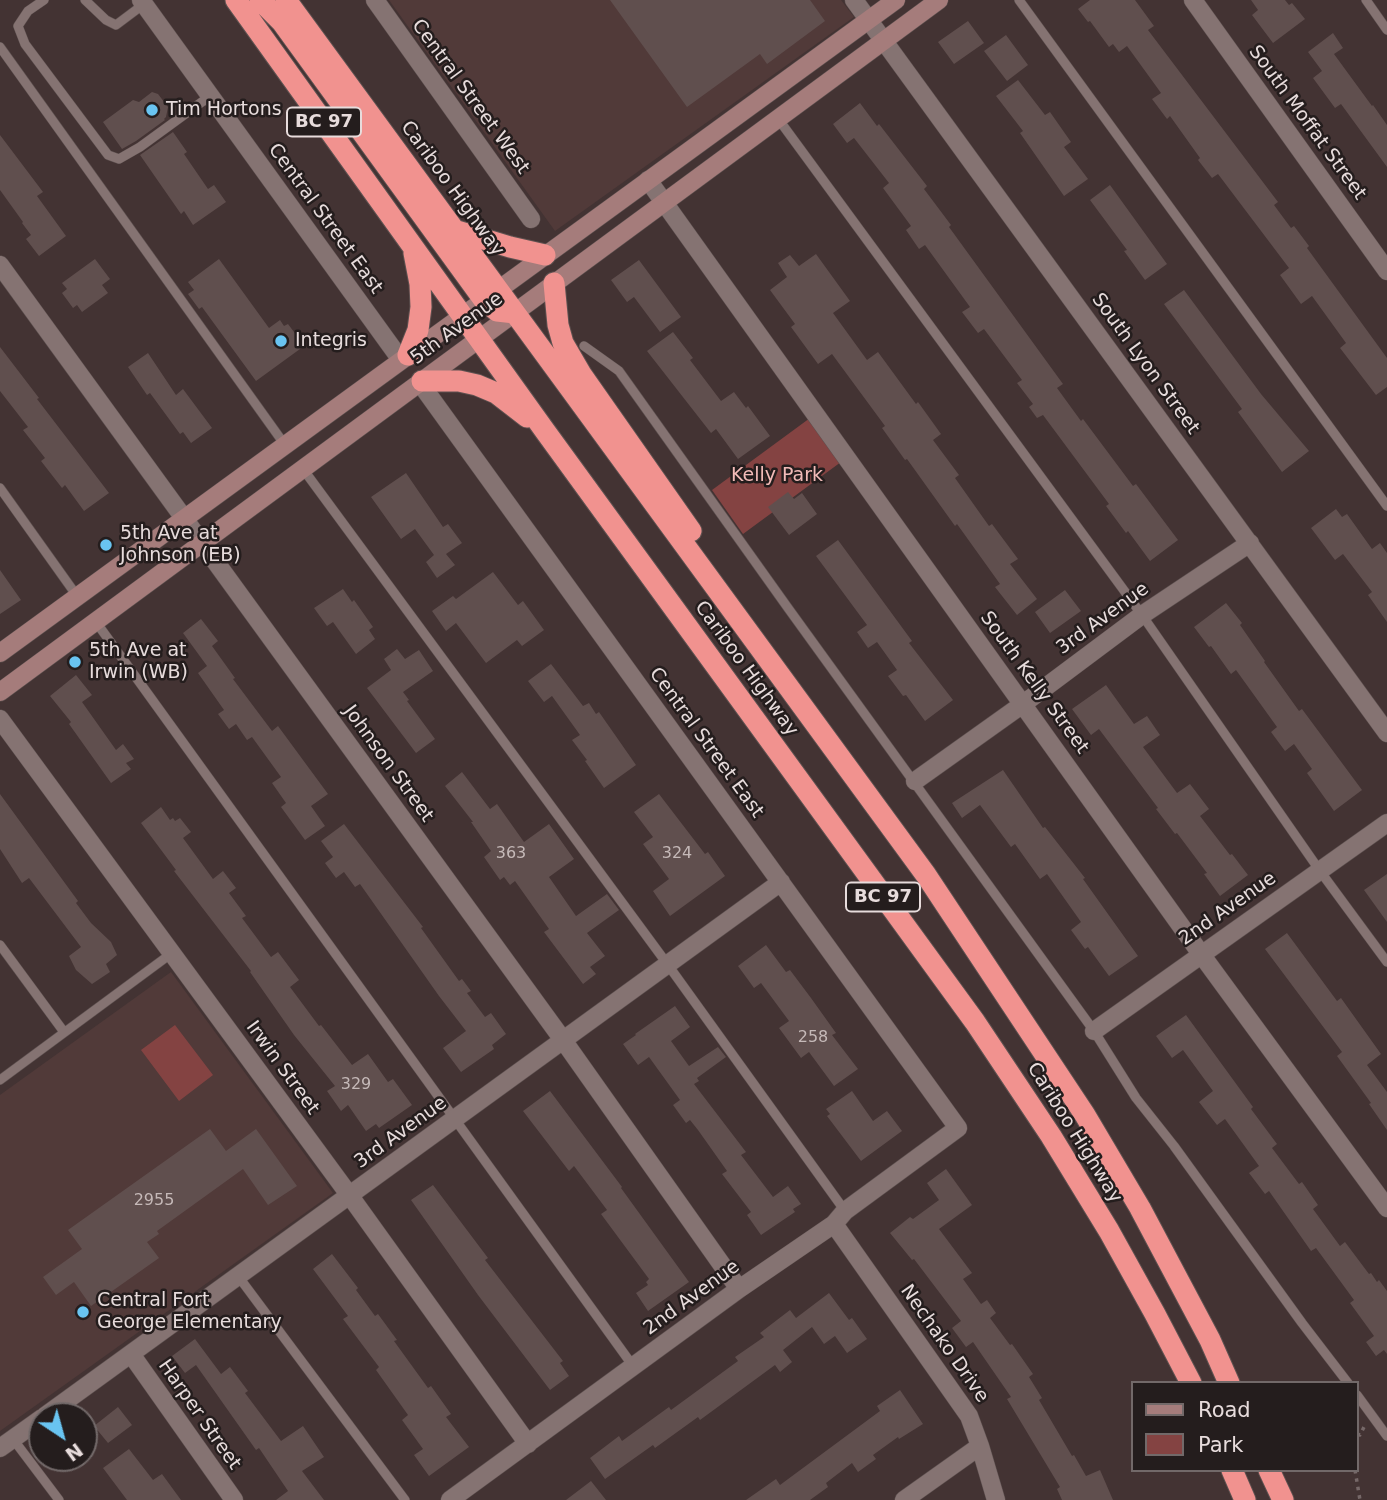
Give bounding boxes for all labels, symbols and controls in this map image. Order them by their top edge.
street label: Central Street West [406,15,534,179]
street label: South Moffat Street [1243,41,1371,205]
place label: Tim Hortons [166,99,282,121]
marker: Tim Hortons [144,102,160,118]
road number: BC 97 [287,107,361,136]
street label: Cariboo Highway [395,117,509,261]
street label: Central Street East [263,139,387,299]
street label: 5th Avenue [407,288,507,370]
street label: South Lyon Street [1086,289,1204,439]
place label: Integris [295,330,367,352]
marker: Integris [273,333,289,349]
park label: Kelly Park [731,465,823,487]
place label: 5th Ave at Johnson (EB) [120,523,241,567]
marker: 5th Ave at Johnson (EB) [98,537,114,553]
street label: 3rd Avenue [1053,578,1153,660]
street label: Cariboo Highway [689,597,803,741]
street label: South Kelly Street [975,608,1093,758]
place label: 5th Ave at Irwin (WB) [89,640,188,684]
marker: 5th Ave at Irwin (WB) [67,654,83,670]
street label: Central Street East [644,663,768,823]
street label: Johnson Street [338,701,438,827]
house number: 363 [496,844,526,864]
house number: 324 [662,844,692,864]
street label: 2nd Avenue [1175,867,1281,951]
road number: BC 97 [846,882,920,912]
street label: Irwin Street [240,1017,324,1119]
house number: 258 [798,1028,828,1048]
street label: Cariboo Highway [1022,1059,1126,1207]
house number: 329 [341,1075,371,1095]
street label: 3rd Avenue [351,1092,451,1174]
house number: 2955 [134,1191,174,1211]
street label: 2nd Avenue [640,1256,744,1340]
street label: Nechako Drive [895,1281,993,1407]
place label: Central Fort George Elementary [97,1290,282,1334]
marker: Central Fort George Elementary [75,1304,91,1320]
street label: Harper Street [153,1356,245,1474]
legend [1132,1381,1359,1472]
text: Road [1198,1398,1251,1422]
north arrow [28,1402,98,1472]
text: Park [1198,1433,1243,1457]
text: N [61,1439,87,1466]

